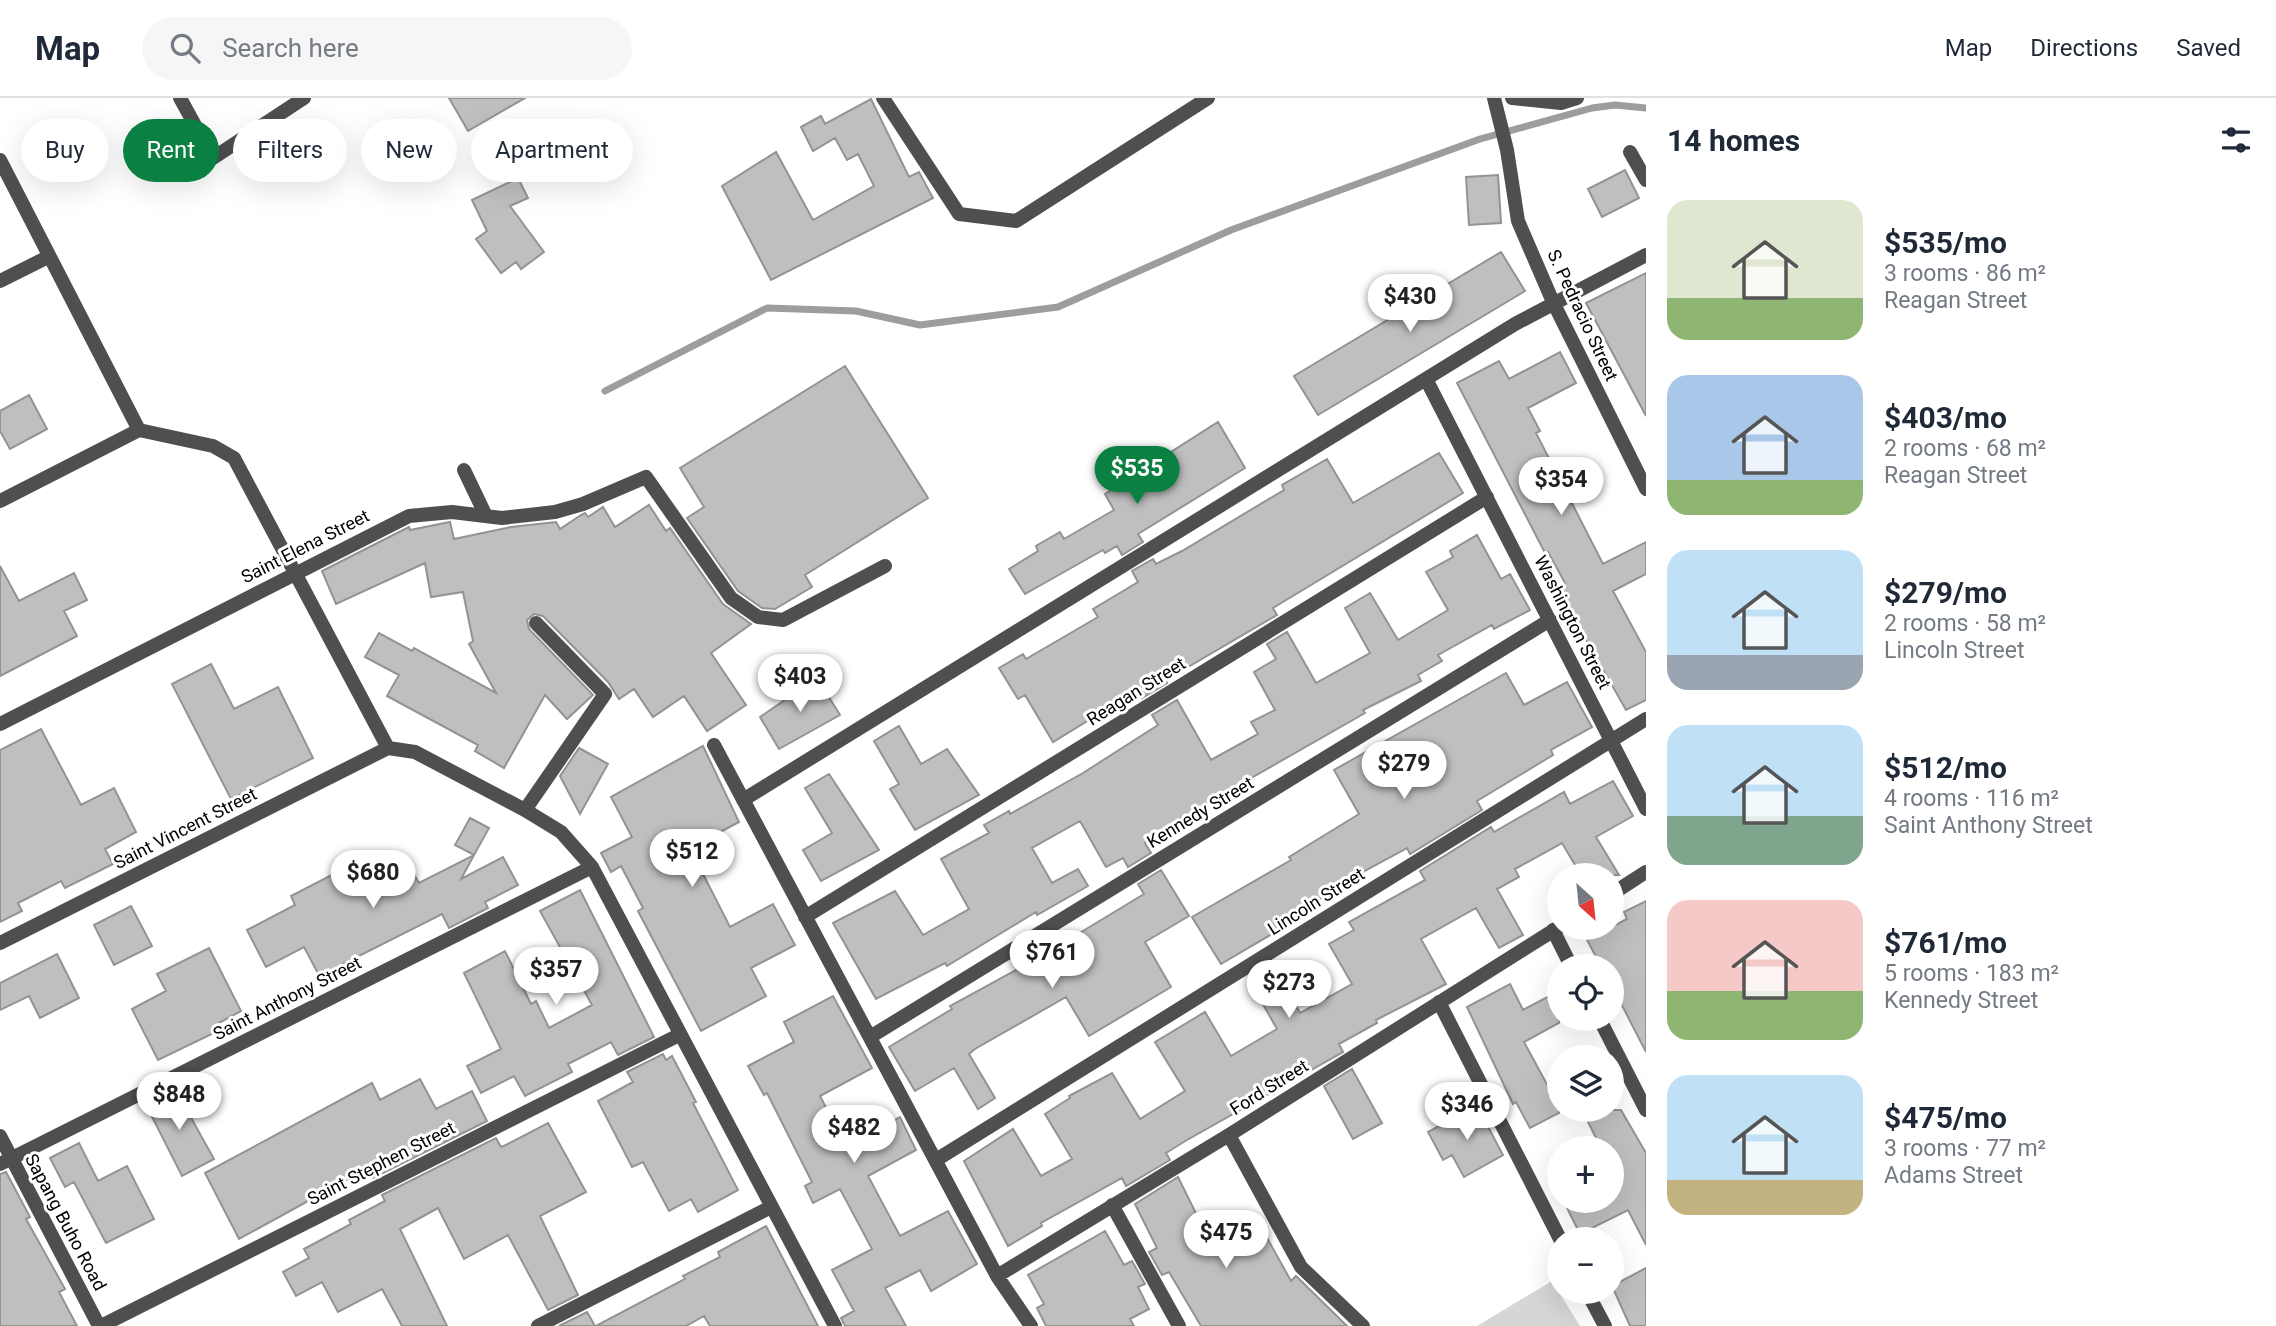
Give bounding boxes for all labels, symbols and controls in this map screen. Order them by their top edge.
search box [142,17,632,80]
text: Map [35,29,100,68]
icon: search [166,29,204,67]
text: Search here [222,33,359,63]
text: Map [1945,34,1992,62]
text: Directions [2030,34,2138,62]
text: Saved [2176,34,2241,62]
chip: Buy [21,119,109,182]
chip: Rent [123,119,219,182]
chip: Filters [233,119,347,182]
chip: New [361,119,457,182]
chip: Apartment [471,119,633,182]
icon: filters [2217,121,2255,159]
text: 14 homes [1667,123,1800,158]
text: $535/mo [1884,225,2007,260]
icon: home [1723,228,1807,312]
street label: S. Pedracio Street [1543,246,1623,384]
text: 3 rooms · 86 m² [1884,260,2046,287]
pin: $430 [1369,274,1451,334]
text: $430 [1384,283,1436,310]
text: Reagan Street [1884,287,2027,314]
text: $403/mo [1884,400,2007,435]
icon: home [1723,403,1807,487]
text: 2 rooms · 68 m² [1884,435,2046,462]
pin: $535 [1096,446,1178,506]
text: $535 [1111,455,1163,482]
pin: $354 [1520,458,1602,517]
text: Reagan Street [1884,462,2027,489]
text: $354 [1535,466,1587,493]
street label: Saint Elena Street [237,505,373,587]
street label: Washington Street [1530,552,1616,692]
text: $279/mo [1884,575,2007,610]
icon: home [1723,578,1807,662]
text: 2 rooms · 58 m² [1884,610,2046,637]
text: Lincoln Street [1884,637,2025,664]
street label: Reagan Street [1083,652,1189,730]
pin: $403 [759,654,841,714]
text: $403 [774,663,826,690]
pin: $279 [1363,742,1445,801]
text: $279 [1378,750,1430,777]
text: $512/mo [1884,750,2007,785]
icon: home [1723,753,1807,837]
street label: Kennedy Street [1143,772,1257,852]
street label: Saint Vincent Street [110,783,260,873]
text: 4 rooms · 116 m² [1884,785,2059,812]
text: Saint Anthony Street [1884,812,2093,839]
pin: $512 [651,830,733,889]
text: $512 [666,838,718,865]
pin: $680 [332,850,414,910]
text: $680 [347,859,399,886]
street label: Lincoln Street [1264,863,1368,939]
north arrow [1547,863,1624,940]
map controls [1547,863,1624,1304]
text: $761/mo [1884,925,2007,960]
icon: home [1723,928,1807,1012]
pin: $761 [1011,930,1093,990]
text: $761 [1026,939,1078,966]
pin: $357 [515,948,597,1007]
street label: Saint Anthony Street [209,952,365,1044]
button: locate [1547,954,1624,1031]
text: $357 [530,956,582,983]
pin: $273 [1248,960,1330,1020]
text: 5 rooms · 183 m² [1884,960,2059,987]
text: $273 [1263,969,1315,996]
text: Kennedy Street [1884,987,2038,1014]
button: layers [1547,1045,1624,1122]
street label: Ford Street [1226,1055,1312,1119]
pin: $848 [138,1072,220,1132]
text: $848 [153,1081,205,1108]
pin: $346 [1426,1082,1508,1142]
text: $346 [1441,1091,1493,1118]
text: $475/mo [1884,1100,2007,1135]
icon: home [1723,1103,1807,1187]
pin: $482 [813,1105,895,1165]
text: $482 [828,1114,880,1141]
street label: Saint Stephen Street [304,1117,458,1209]
text: 3 rooms · 77 m² [1884,1135,2046,1162]
button: + [1547,1136,1624,1213]
street label: Sapang Buho Road [21,1150,111,1294]
text: Adams Street [1884,1162,2023,1189]
pin: $475 [1185,1210,1267,1270]
text: $475 [1200,1219,1252,1246]
button: − [1547,1227,1624,1304]

